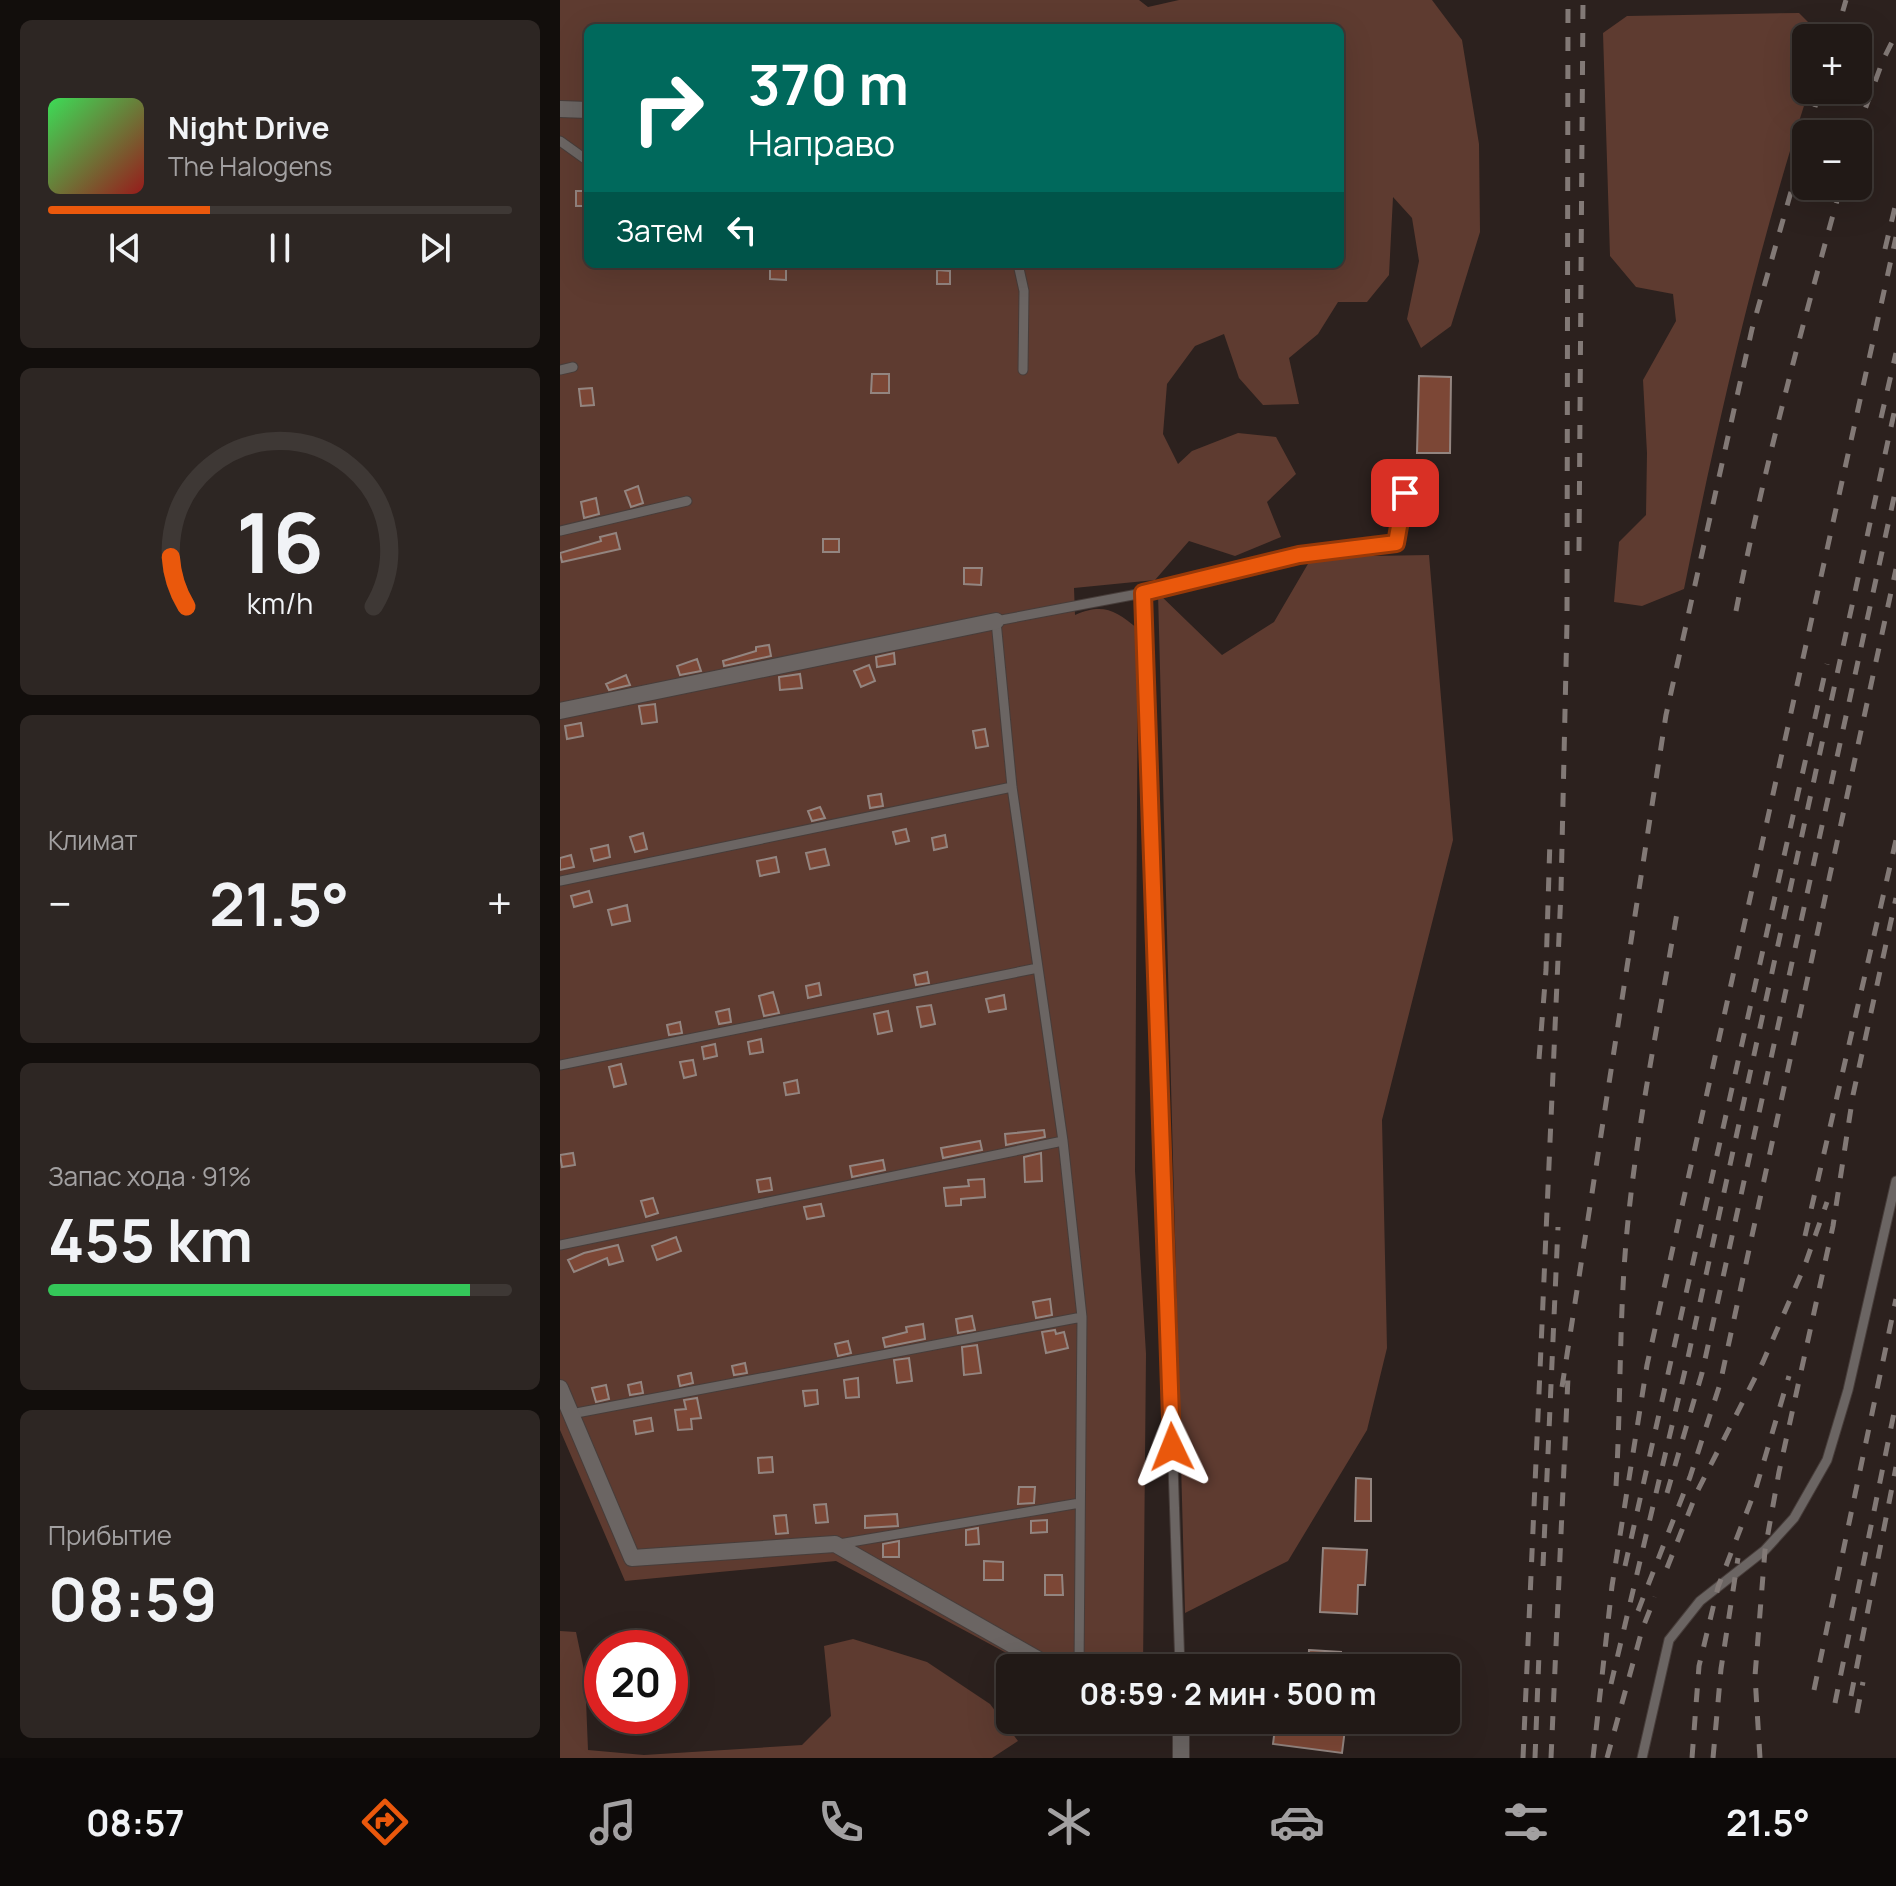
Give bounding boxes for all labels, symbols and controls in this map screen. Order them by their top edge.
map controls [1792,24,1872,200]
button: + [1792,24,1872,104]
text: 370 m [748,45,909,122]
icon: right [616,56,720,160]
text: Night Drive [168,107,330,148]
text: Направо [748,118,895,167]
button: − [1792,120,1872,200]
text: The Halogens [168,148,332,184]
icon: left [720,208,764,252]
text: Затем [616,210,704,251]
icon: previous [103,226,147,270]
icon: pause [258,226,302,270]
icon: next [413,226,457,270]
pin [1371,459,1439,527]
icon: arrive [1383,471,1427,515]
text: 16 [236,484,324,598]
text: km/h [247,585,313,624]
text: Климат [48,822,138,858]
text: 21.5° [209,862,349,944]
text: − [48,873,72,933]
text: + [487,873,512,933]
text: Запас хода · 91% [48,1158,251,1194]
text: 455 km [48,1198,253,1280]
position arrow [1130,1405,1214,1489]
text: Прибытие [48,1517,172,1553]
text: 08:59 [48,1557,217,1639]
speed limit sign: 20 [584,1630,688,1734]
text: 08:59 · 2 мин · 500 m [1079,1673,1377,1714]
icon: directions [357,1794,413,1850]
icon: music [585,1794,641,1850]
icon: phone [813,1794,869,1850]
icon: climate [1041,1794,1097,1850]
icon: car [1269,1794,1325,1850]
icon: filters [1498,1794,1554,1850]
text: 08:57 [86,1798,184,1847]
text: 21.5° [1726,1798,1810,1847]

